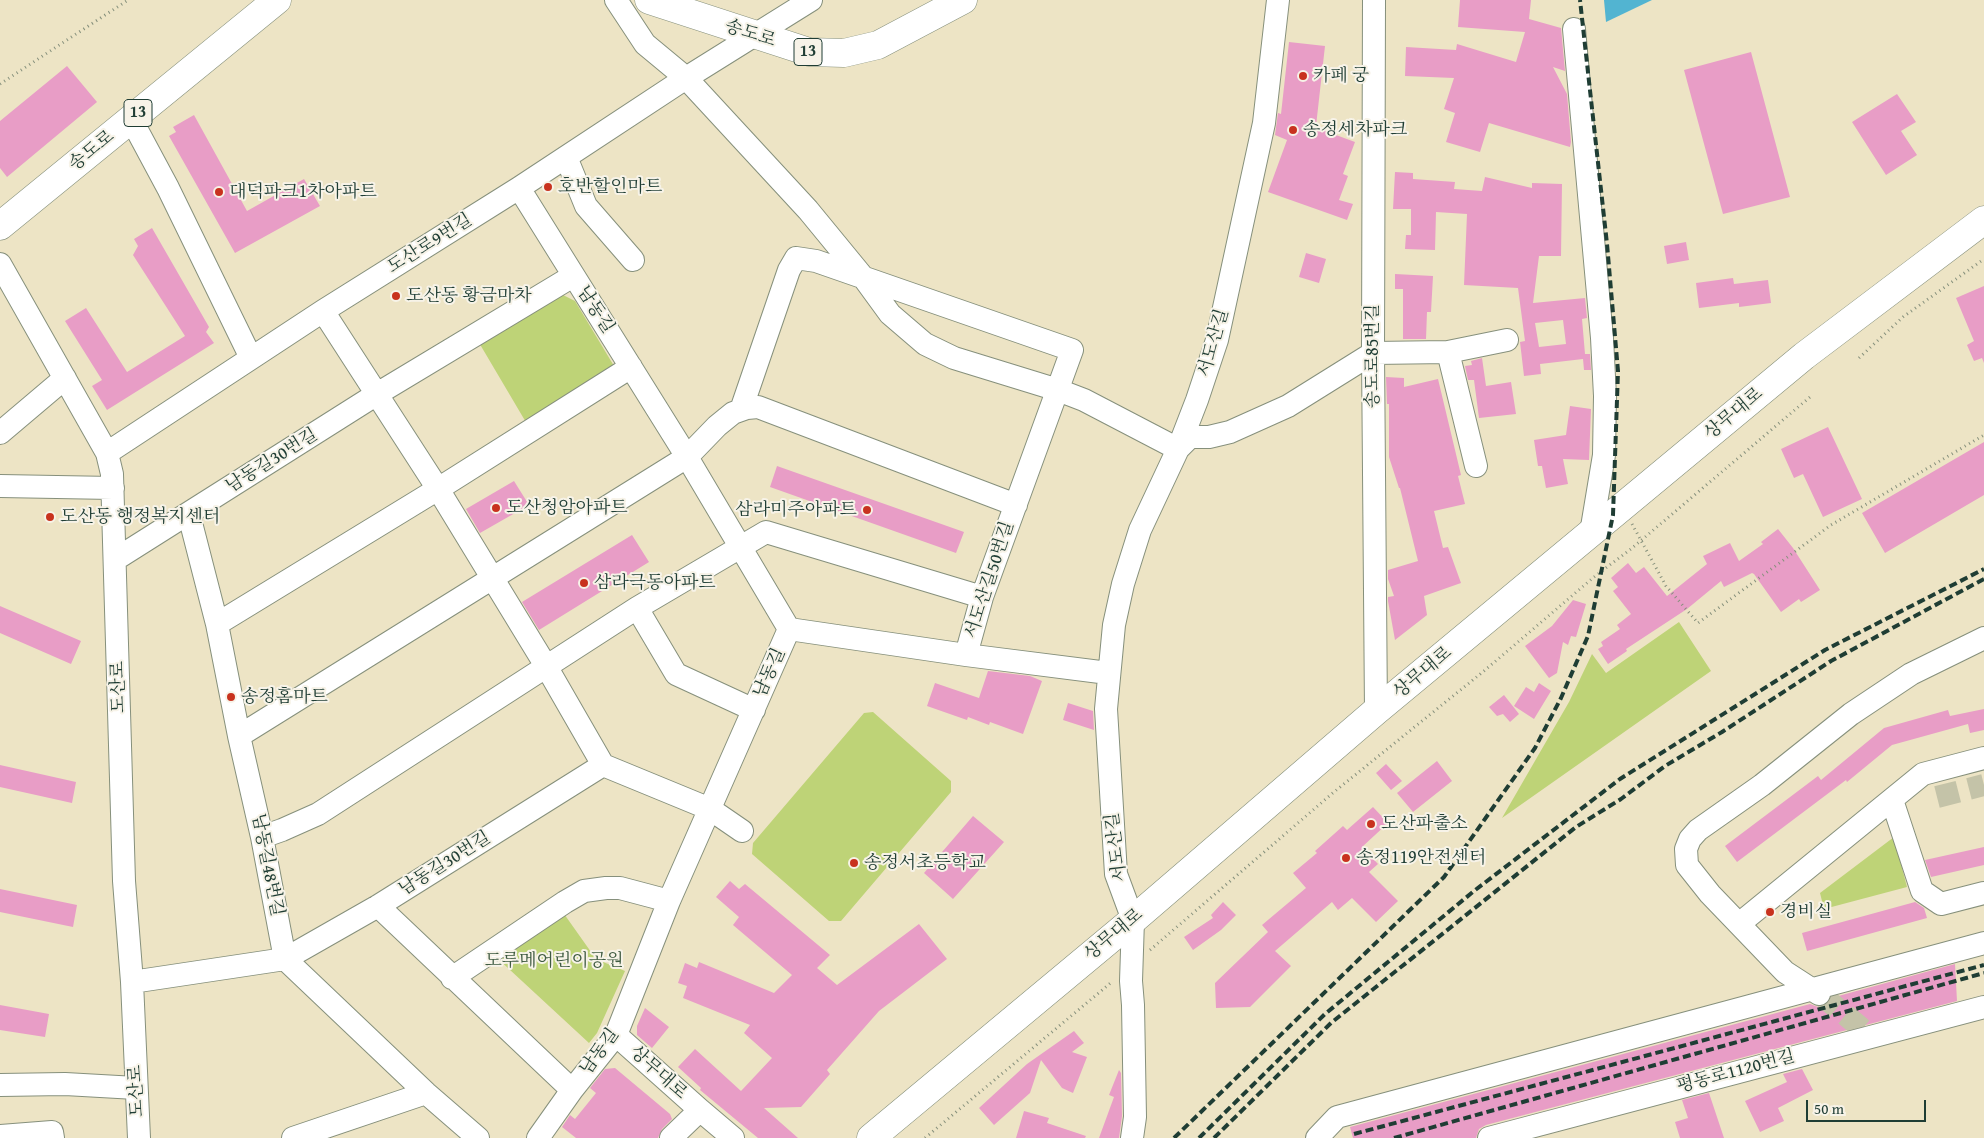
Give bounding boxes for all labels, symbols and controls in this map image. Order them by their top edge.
street label: 송도로 [722,16,778,52]
road number: 13 [794,38,822,66]
place label: 카페 궁 [1313,65,1369,87]
marker: 카페 궁 [1297,70,1309,82]
road number: 13 [124,100,152,126]
place label: 송정세차파크 [1303,119,1407,141]
marker: 송정세차파크 [1287,124,1299,136]
street label: 송도로 [65,126,119,176]
place label: 호반할인마트 [558,176,662,198]
place label: 대덕파크1차아파트 [229,181,377,203]
marker: 호반할인마트 [542,181,554,193]
marker: 대덕파크1차아파트 [213,186,225,198]
street label: 도산로9번길 [384,210,476,278]
street label: 남동길 [572,282,618,338]
place label: 도산동 황금마차 [406,285,532,307]
marker: 도산동 황금마차 [390,290,402,302]
street label: 송도로85번길 [1362,304,1384,408]
street label: 서도산길 [1194,307,1234,379]
street label: 상무대로 [1700,383,1768,445]
street label: 남동길30번길 [222,424,322,498]
place label: 도산청암아파트 [506,497,628,519]
place label: 삼라미주아파트 [735,499,857,521]
marker: 도산청암아파트 [490,502,502,514]
marker: 삼라미주아파트 [861,504,873,516]
place label: 도산동 행정복지센터 [60,506,220,528]
marker: 도산동 행정복지센터 [44,511,56,523]
street label: 서도산길50번길 [961,519,1019,641]
place label: 삼라극동아파트 [594,572,716,594]
marker: 삼라극동아파트 [578,577,590,589]
street label: 상무대로 [1389,642,1457,704]
street label: 남동길 [750,645,790,701]
street label: 도산로 [108,661,130,713]
place label: 송정홈마트 [241,686,328,708]
marker: 송정홈마트 [225,691,237,703]
street label: 서도산길 [1102,811,1132,883]
street label: 남동길48번길 [246,812,288,918]
place label: 도산파출소 [1381,813,1468,835]
marker: 도산파출소 [1365,818,1377,830]
street label: 남동길30번길 [395,827,495,901]
place label: 송정119안전센터 [1356,847,1486,869]
place label: 송정서초등학교 [864,852,986,874]
marker: 송정119안전센터 [1340,852,1352,864]
marker: 송정서초등학교 [848,857,860,869]
place label: 경비실 [1780,901,1832,923]
street label: 상무대로 [1080,904,1148,966]
marker: 경비실 [1764,906,1776,918]
park label: 도루메어린이공원 [484,950,624,972]
street label: 남동길 [576,1025,624,1079]
street label: 상무대로 [625,1042,691,1104]
street label: 평동로1120번길 [1674,1046,1798,1098]
street label: 도산로 [125,1064,149,1118]
scale bar [1809,1090,1929,1122]
text: 50 m [1814,1098,1844,1119]

